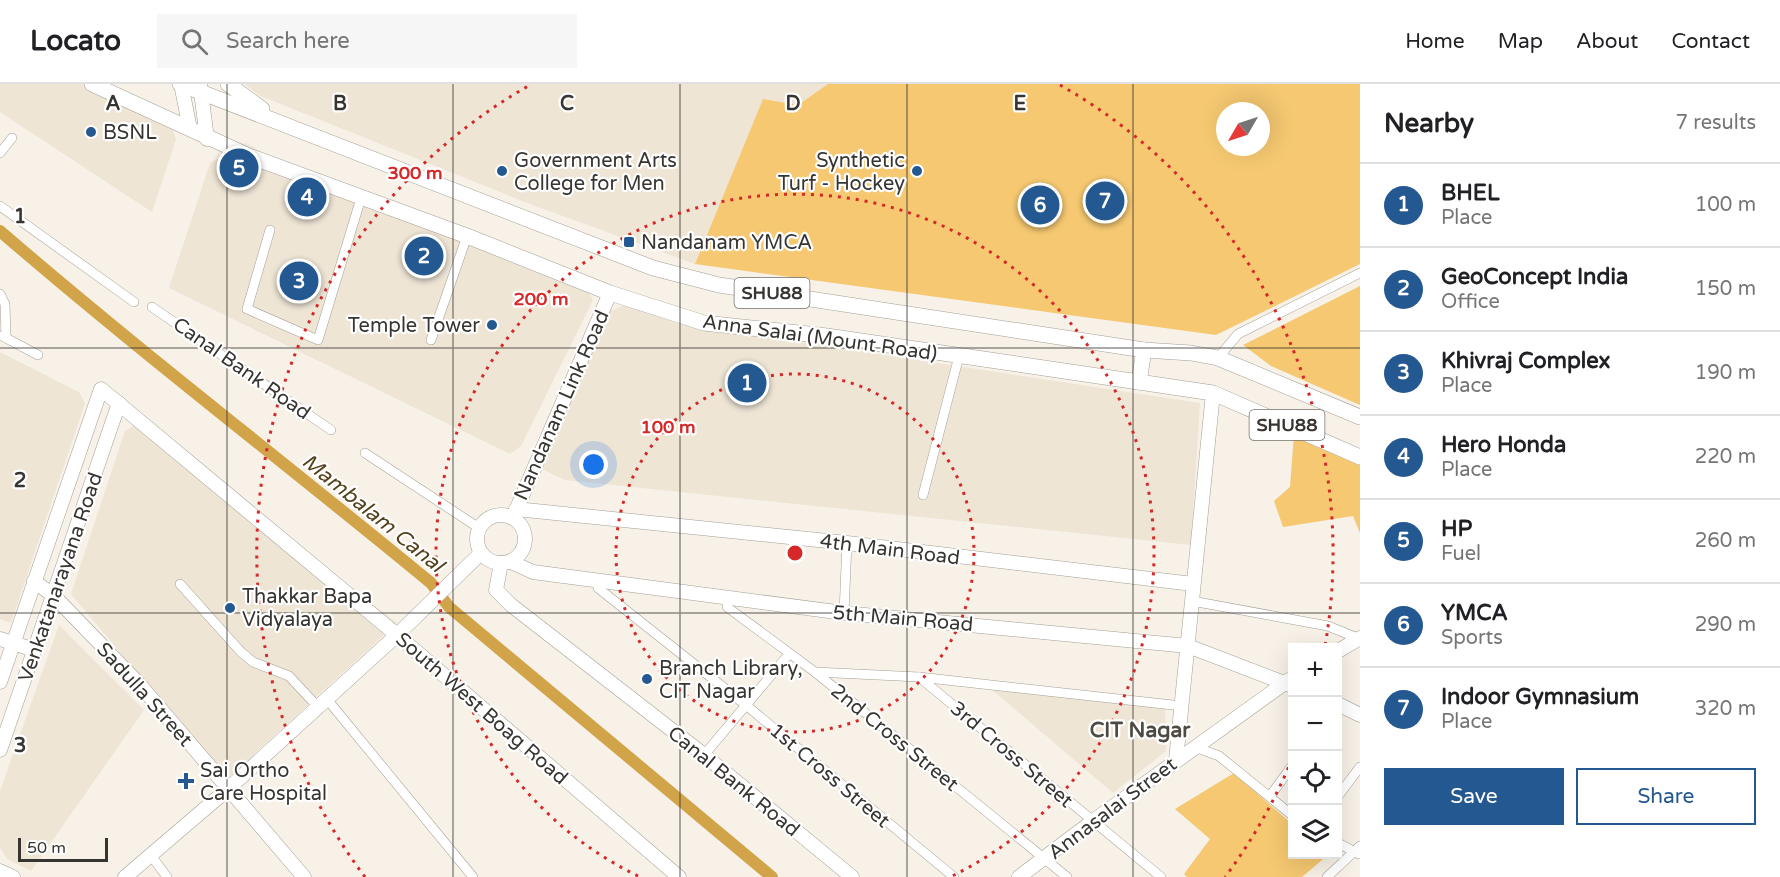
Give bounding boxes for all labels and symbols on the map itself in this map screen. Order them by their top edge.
text: A [106,92,121,116]
text: B [333,92,347,116]
text: C [560,92,574,116]
text: D [785,92,801,116]
text: E [1014,92,1027,116]
north arrow [1216,102,1270,156]
place label: BSNL [103,121,157,145]
marker: BSNL [84,125,98,139]
pin: 5 [220,146,258,190]
place label: Government Arts College for Men [514,149,677,196]
place label: Synthetic Turf - Hockey [778,149,905,196]
text: 300 m [387,162,443,184]
marker: Government Arts College for Men [495,164,509,178]
marker: Synthetic Turf - Hockey [910,164,924,178]
pin: 4 [288,174,326,220]
pin: 7 [1086,178,1124,224]
pin: 6 [1020,182,1060,228]
text: 1 [14,205,26,229]
place label: Nandanam YMCA [641,231,812,255]
pin: 2 [404,234,444,279]
marker: Nandanam YMCA [622,235,636,249]
pin: 3 [280,258,318,304]
road number: SHU88 [734,278,810,308]
text: 200 m [513,288,569,310]
street label: Nandanam Link Road [509,307,615,504]
street label: Anna Salai (Mount Road) [701,310,939,366]
street label: Canal Bank Road [168,312,315,425]
place label: Temple Tower [348,314,480,338]
marker: Temple Tower [485,318,499,332]
pin: 1 [728,360,766,406]
road number: SHU88 [1250,410,1324,440]
text: 100 m [640,416,696,438]
water label: Mambalam Canal [297,449,450,580]
your location [579,450,608,479]
text: 2 [14,469,26,493]
street label: Venkatanarayana Road [14,470,108,685]
street label: 4th Main Road [819,530,961,570]
centre of rings [785,543,805,563]
place label: Thakkar Bapa Vidyalaya [242,585,372,632]
marker: Thakkar Bapa Vidyalaya [223,601,237,615]
street label: 5th Main Road [832,601,974,637]
street label: South West Boag Road [390,628,572,790]
street label: Sadulla Street [91,638,198,752]
place label: Branch Library, CIT Nagar [659,657,803,704]
marker: Branch Library, CIT Nagar [640,672,654,686]
street label: 2nd Cross Street [826,679,963,797]
street label: 3rd Cross Street [945,697,1078,813]
street label: 1st Cross Street [764,718,895,833]
district label: CIT Nagar [1090,718,1191,743]
street label: Canal Bank Road [663,721,804,842]
text: 3 [14,734,26,758]
street label: Annasalai Street [1044,752,1182,865]
place label: Sai Ortho Care Hospital [200,759,327,806]
marker: Sai Ortho Care Hospital [177,772,195,790]
scale bar [18,835,108,862]

